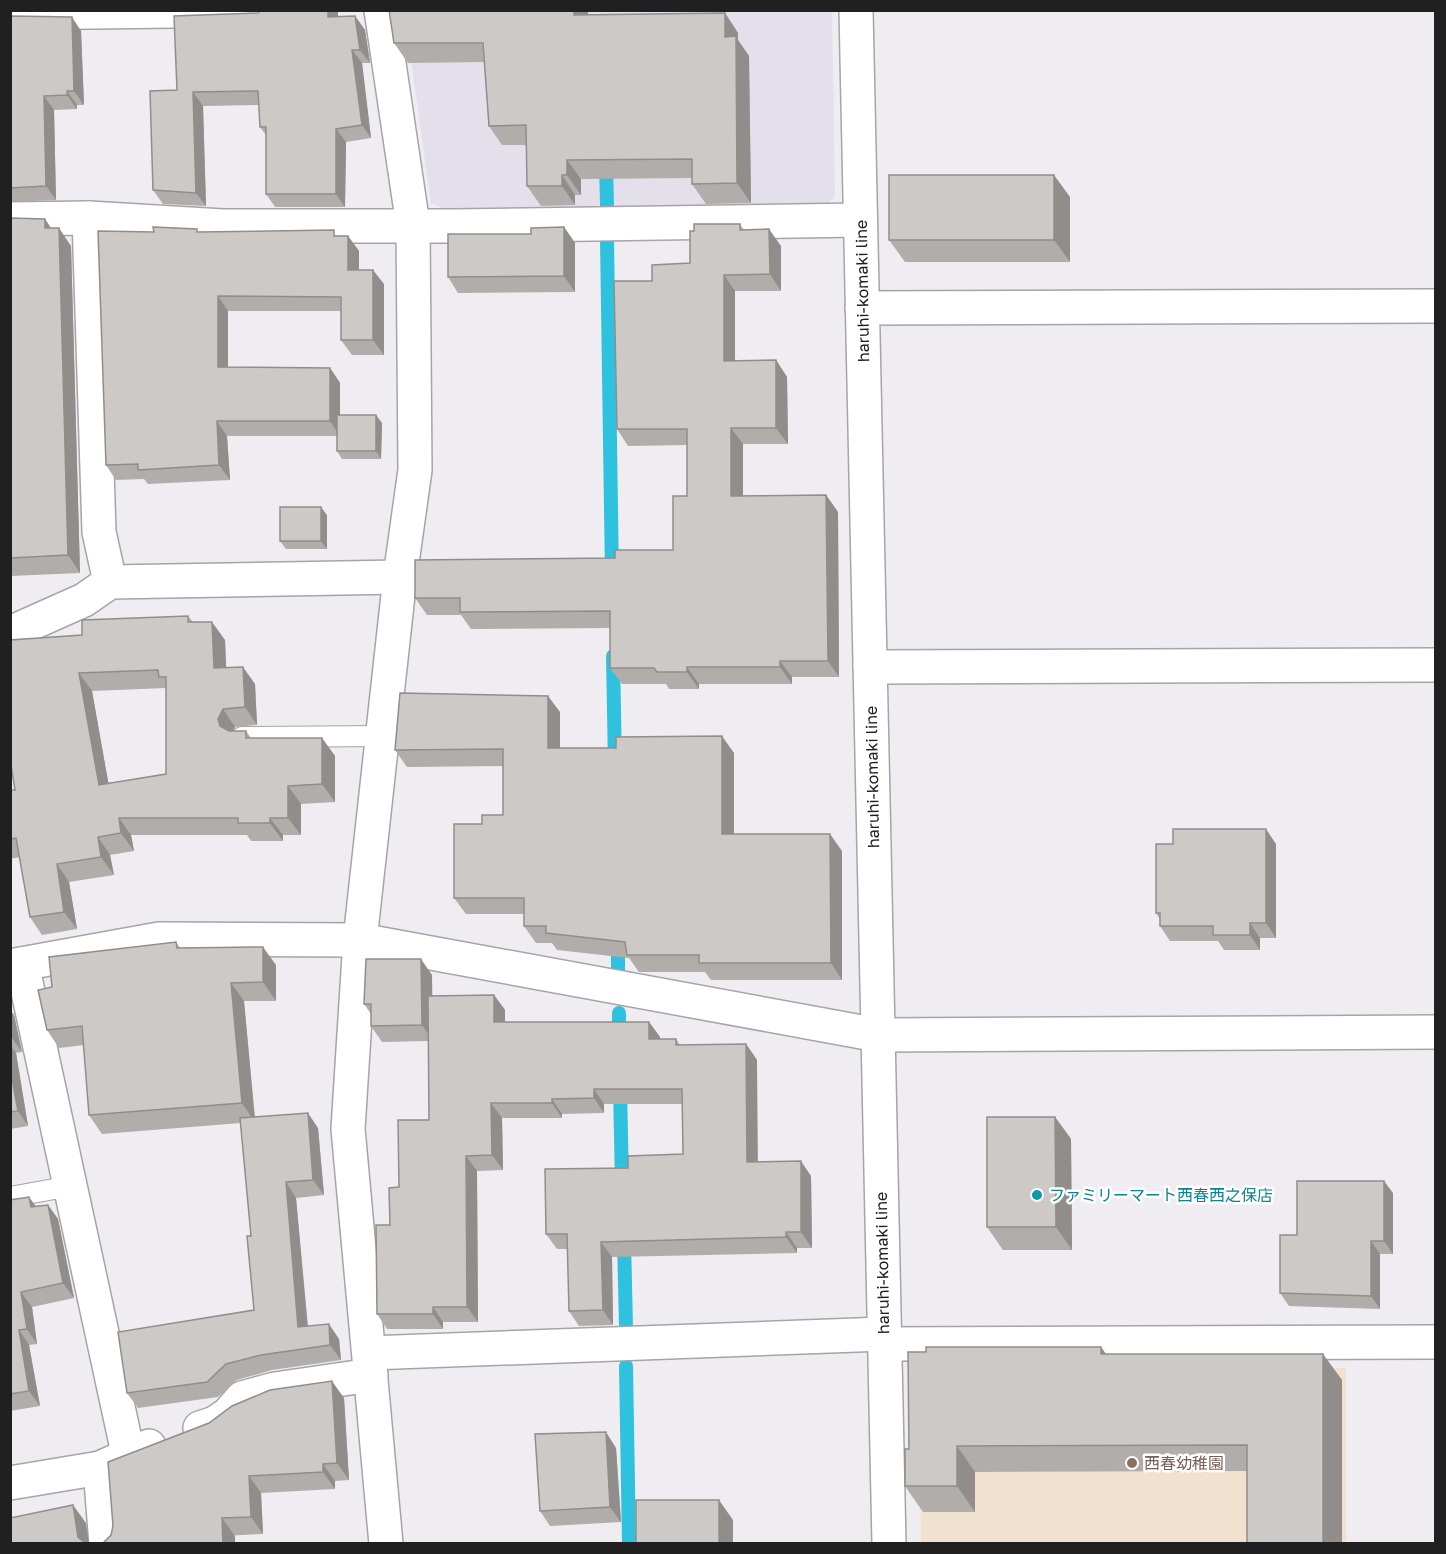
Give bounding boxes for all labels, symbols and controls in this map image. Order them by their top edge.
street label: haruhi-komaki line [851,220,873,362]
street label: haruhi-komaki line [861,706,883,848]
place label: ファミリーマート西春西之保店 [1049,1185,1273,1205]
marker: ファミリーマート西春西之保店 [1030,1188,1044,1202]
street label: haruhi-komaki line [871,1192,893,1334]
place label: 西春幼稚園 [1144,1453,1224,1473]
marker: 西春幼稚園 [1125,1456,1139,1470]

